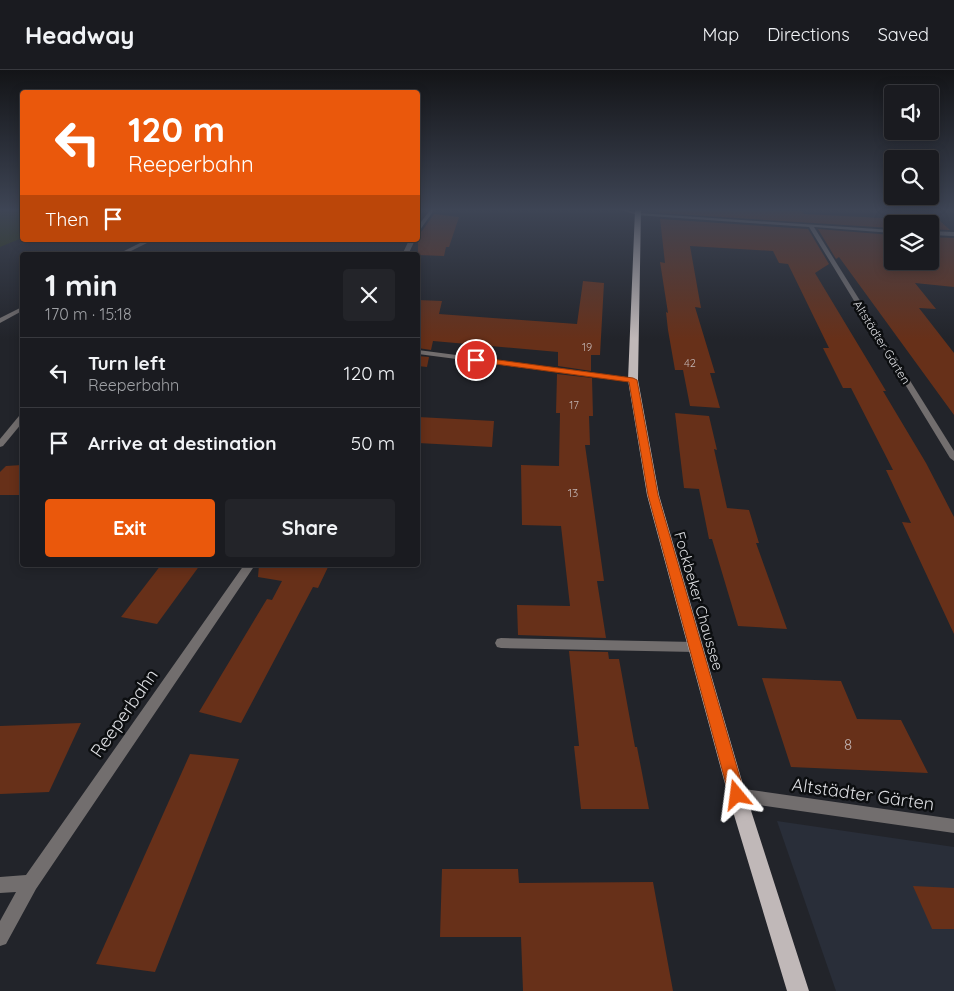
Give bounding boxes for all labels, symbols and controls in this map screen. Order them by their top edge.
text: Headway [25,20,134,50]
text: Map [702,23,739,46]
text: Directions [767,23,850,46]
text: Saved [878,23,929,46]
map controls [884,85,939,270]
button: sound [884,85,939,140]
text: 120 m [128,107,225,151]
icon: left [45,110,110,175]
text: Reeperbahn [128,150,254,178]
button: search [884,150,939,205]
icon: arrive [99,205,127,233]
text: Then [45,207,89,231]
button: layers [884,215,939,270]
text: 1 min [45,266,118,304]
button: close [343,269,395,321]
street label: Altstädter Gärten [850,297,914,387]
text: 170 m · 15:18 [45,304,132,324]
pin [455,339,497,381]
house number: 19 [582,340,592,354]
icon: arrive [462,346,490,374]
text: Turn left [88,351,166,375]
house number: 42 [684,356,696,370]
icon: left [45,359,73,387]
text: 120 m [344,361,395,385]
text: Reeperbahn [88,375,179,395]
house number: 17 [569,398,579,412]
icon: arrive [45,429,73,457]
text: Arrive at destination [88,431,277,455]
text: 50 m [351,431,395,455]
house number: 13 [568,485,578,500]
button: Exit [45,499,215,557]
button: Share [225,499,395,557]
street label: Fockbeker Chaussee [670,529,728,673]
street label: Reeperbahn [85,664,163,762]
house number: 8 [844,735,852,754]
position arrow [710,768,762,820]
street label: Altstädter Gärten [790,773,936,815]

